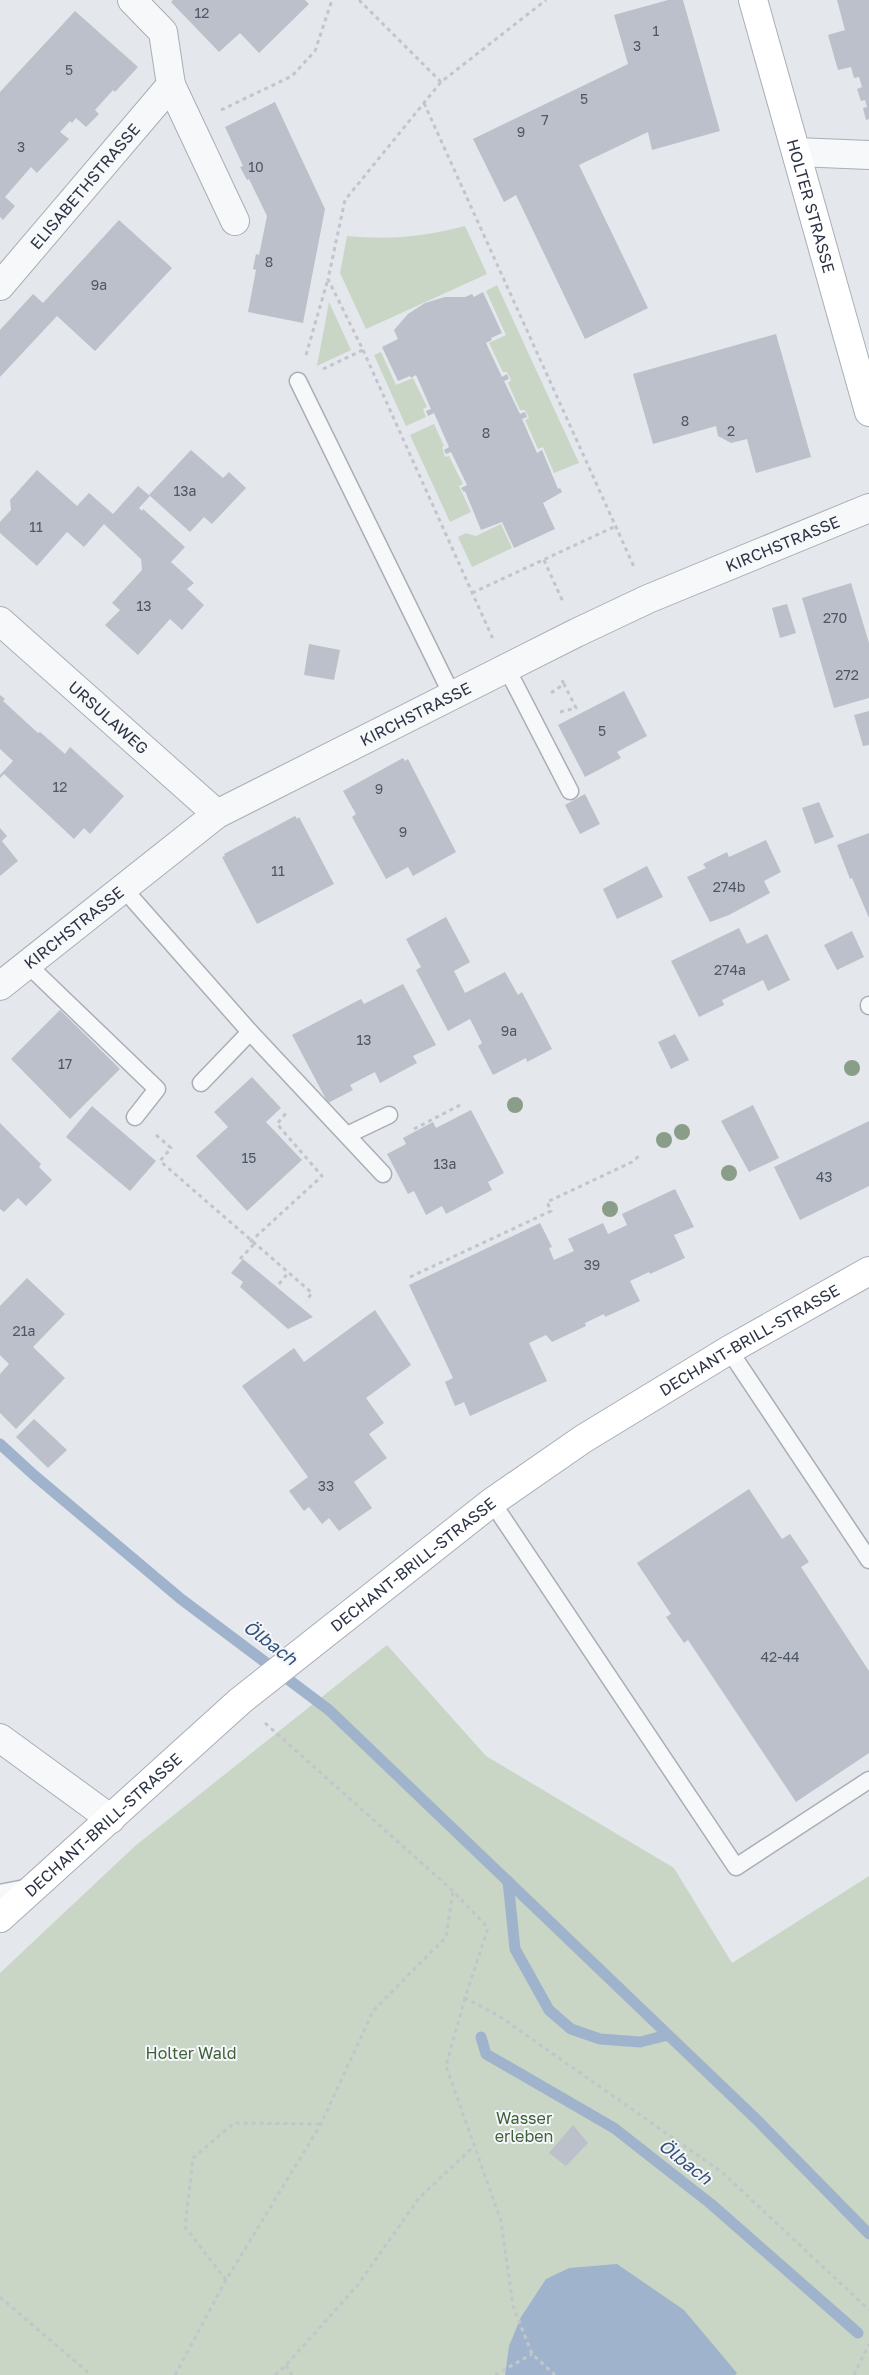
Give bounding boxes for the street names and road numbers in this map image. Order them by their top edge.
street label: ELISABETHSTRASSE [26,119,144,253]
street label: HOLTER STRASSE [783,137,839,275]
street label: KIRCHSTRASSE [722,511,843,576]
street label: URSULAWEG [64,677,152,758]
street label: KIRCHSTRASSE [356,678,474,750]
street label: KIRCHSTRASSE [20,882,128,973]
street label: DECHANT-BRILL-STRASSE [656,1280,843,1400]
street label: DECHANT-BRILL-STRASSE [326,1493,500,1636]
street label: DECHANT-BRILL-STRASSE [20,1749,186,1901]

